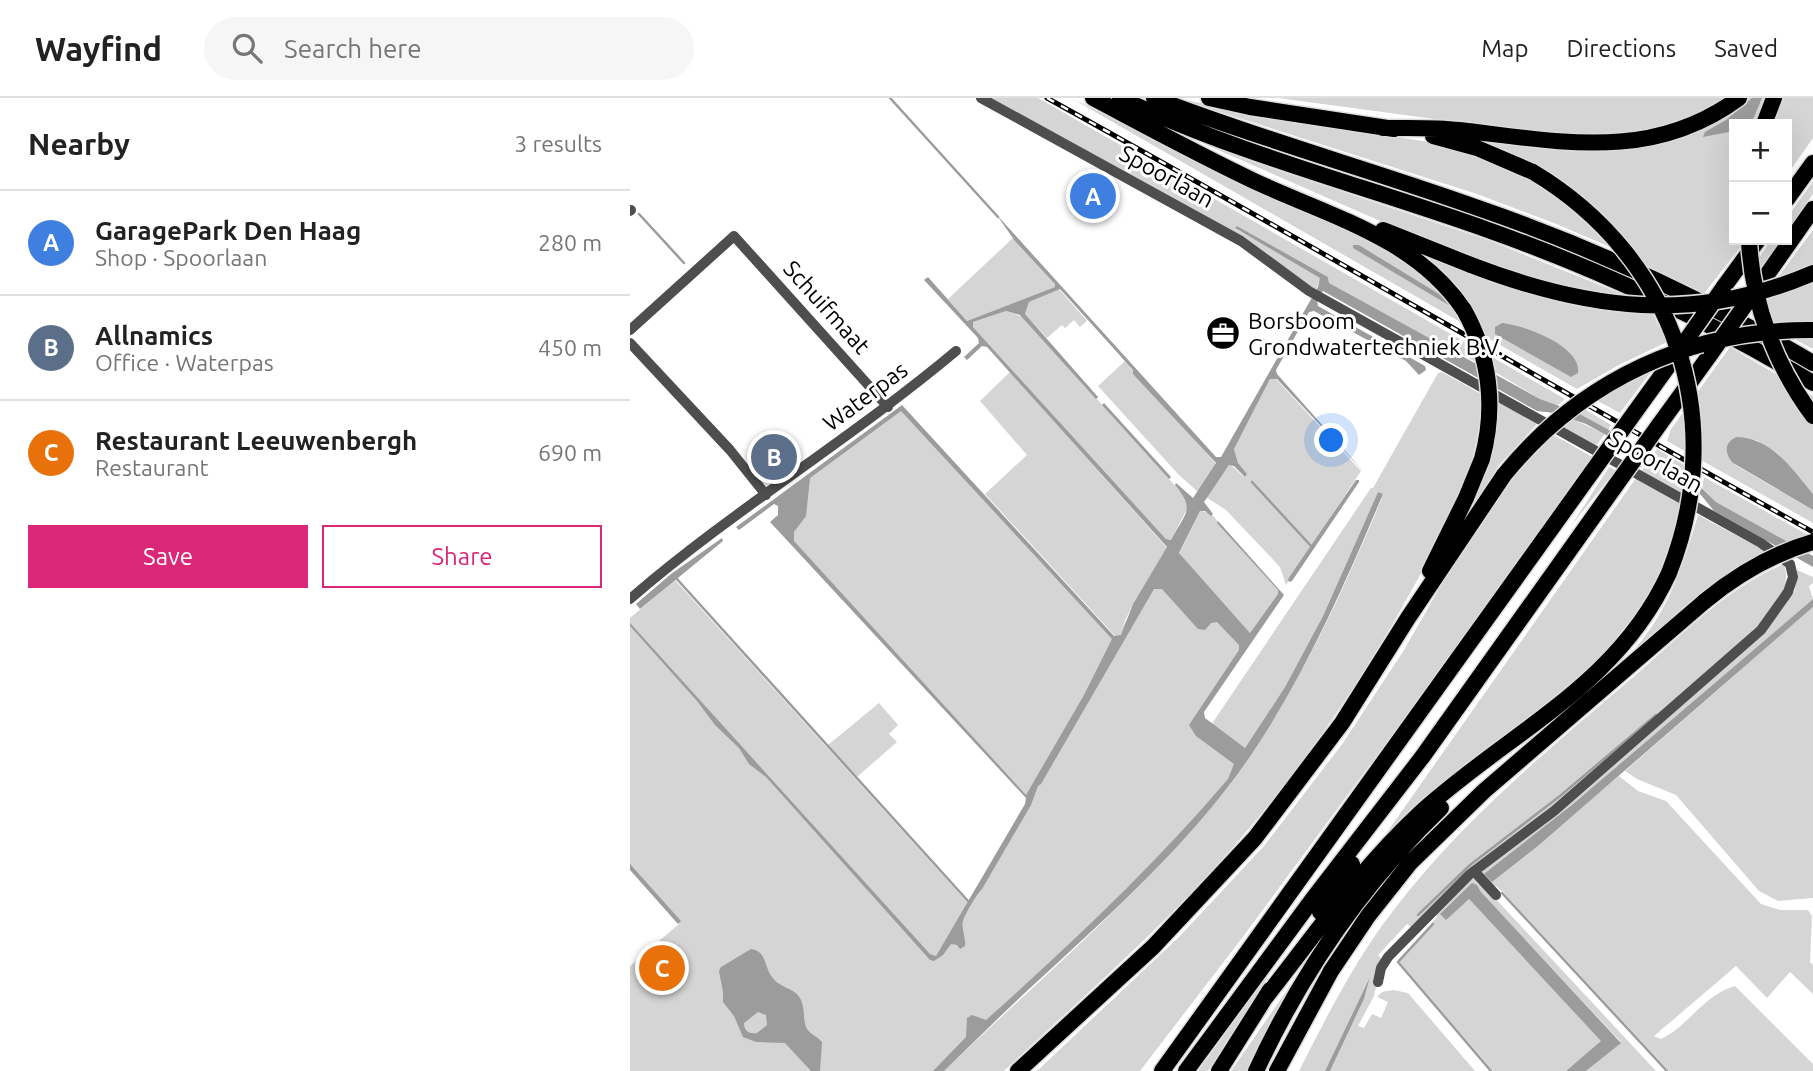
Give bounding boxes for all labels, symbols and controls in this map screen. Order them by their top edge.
search box [204,17,694,80]
icon: search [228,29,266,67]
text: Wayfind [35,30,162,67]
text: Search here [284,34,422,63]
text: Map [1481,35,1528,62]
text: Directions [1566,35,1676,62]
text: Saved [1714,35,1778,62]
map controls [1729,119,1792,245]
button: + [1729,119,1792,182]
text: Nearby [28,127,130,161]
text: 3 results [514,131,602,156]
street label: Spoorlaan [1115,140,1219,212]
pin: A [1070,170,1116,222]
button: − [1729,182,1792,245]
text: GaragePark Den Haag [95,216,361,245]
text: A [43,230,59,255]
text: 280 m [538,230,602,255]
text: Shop · Spoorlaan [95,245,267,270]
street label: Schuifmaat [779,256,875,358]
place label: Borsboom Grondwatertechniek B.V. [1248,308,1503,359]
office icon: Borsboom Grondwatertechniek B.V. [1204,314,1242,352]
text: Allnamics [95,321,213,350]
text: B [43,335,59,360]
text: 450 m [538,335,602,360]
text: Office · Waterpas [95,350,274,375]
street label: Waterpas [818,356,912,436]
your location [1314,423,1348,457]
street label: Spoorlaan [1604,425,1708,497]
text: Restaurant Leeuwenbergh [95,426,417,455]
pin: B [751,431,797,483]
text: C [44,440,58,465]
text: 690 m [538,440,602,465]
text: Restaurant [95,455,209,480]
button: Save [28,525,308,588]
button: Share [322,525,602,588]
pin: C [639,942,685,994]

